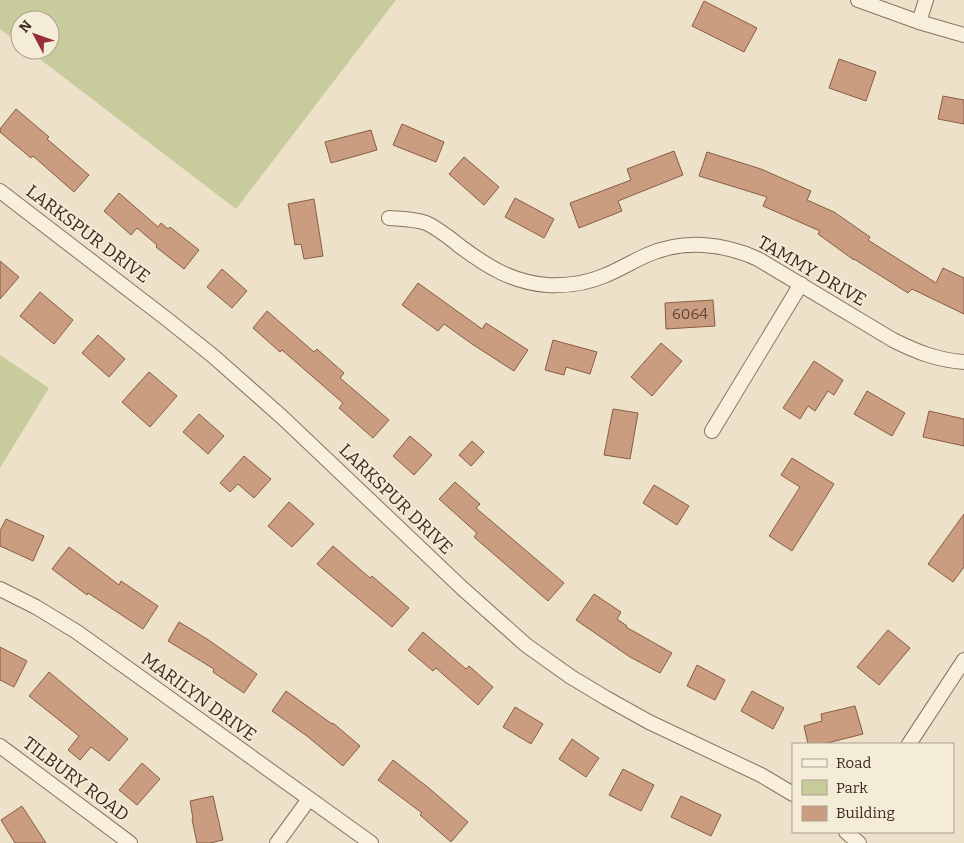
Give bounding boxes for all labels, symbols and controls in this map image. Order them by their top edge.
north arrow [10,10,60,60]
text: N [16,17,36,36]
street label: LARKSPUR DRIVE [22,180,154,288]
street label: TAMMY DRIVE [754,231,870,311]
house number: 6064 [672,305,708,323]
street label: LARKSPUR DRIVE [335,439,457,559]
street label: MARILYN DRIVE [137,648,261,746]
street label: TILBURY ROAD [19,732,133,826]
legend [792,743,954,833]
text: Road [836,754,871,772]
text: Park [836,779,868,797]
text: Building [836,804,895,822]

